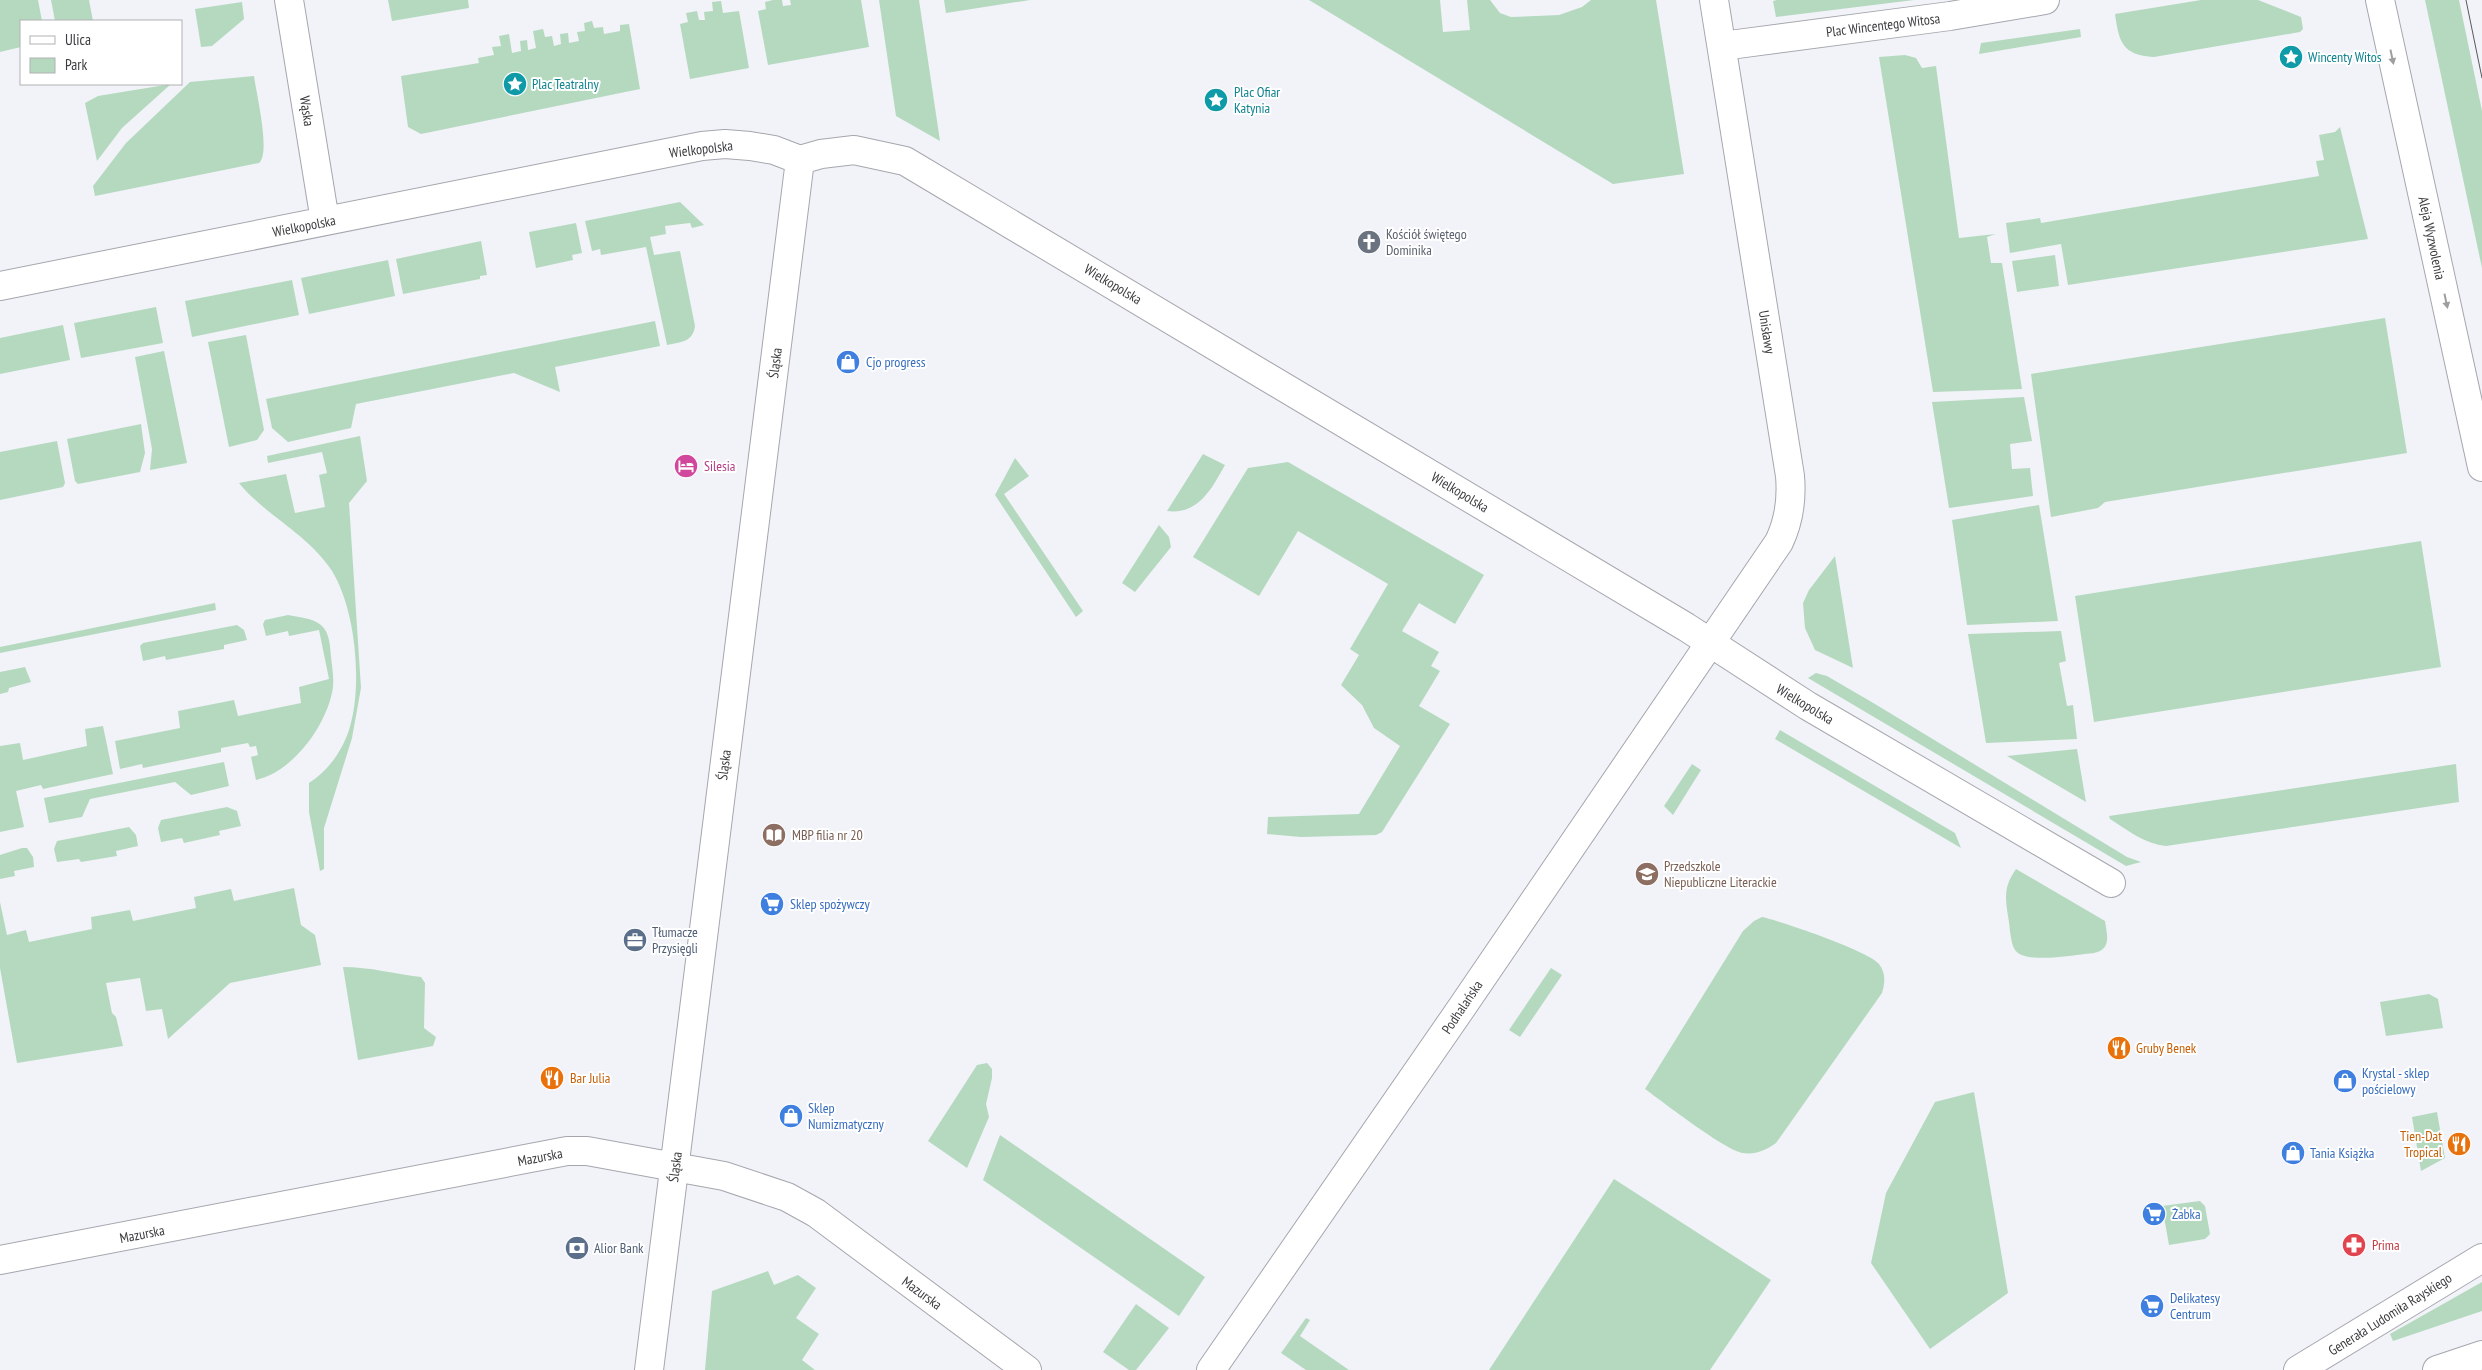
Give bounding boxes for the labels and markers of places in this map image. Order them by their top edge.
place icon: Wincenty Witos [2278,44,2304,70]
place label: Wincenty Witos [2308,48,2382,66]
place icon: Plac Teatralny [502,71,528,97]
place label: Plac Teatralny [532,75,599,93]
place label: Plac Ofiar Katynia [1234,83,1280,117]
place icon: Plac Ofiar Katynia [1203,87,1229,113]
place label: Kościół świętego Dominika [1386,225,1467,259]
church icon: Kościół świętego Dominika [1356,229,1382,255]
shop icon: Cjo progress [835,349,861,375]
place label: Cjo progress [866,353,926,371]
hotel icon: Silesia [673,453,699,479]
place label: Silesia [704,457,735,475]
library icon: MBP filia nr 20 [761,822,787,848]
place label: MBP filia nr 20 [792,826,863,844]
place label: Przedszkole Niepubliczne Literackie [1664,857,1777,891]
school or university icon: Przedszkole Niepubliczne Literackie [1634,861,1660,887]
supermarket icon: Sklep spożywczy [759,891,785,917]
place label: Sklep spożywczy [790,895,870,913]
place label: Tłumacze Przysięgli [652,923,698,957]
office icon: Tłumacze Przysięgli [622,927,648,953]
restaurant icon: Gruby Benek [2106,1035,2132,1061]
place label: Gruby Benek [2136,1039,2197,1057]
place label: Krystal - sklep pościelowy [2362,1064,2429,1098]
restaurant icon: Bar Julia [539,1065,565,1091]
shop icon: Krystal - sklep pościelowy [2332,1068,2358,1094]
place label: Bar Julia [570,1069,610,1087]
place label: Sklep Numizmatyczny [808,1099,885,1133]
shop icon: Sklep Numizmatyczny [778,1103,804,1129]
place label: Tien-Dat Tropical [2400,1127,2443,1161]
restaurant icon: Tien-Dat Tropical [2446,1131,2472,1157]
shop icon: Tania Książka [2280,1140,2306,1166]
place label: Tania Książka [2310,1144,2374,1162]
supermarket icon: Żabka [2141,1201,2167,1227]
place label: Żabka [2172,1205,2201,1223]
pharmacy icon: Prima [2341,1232,2367,1258]
bank icon: Alior Bank [564,1235,590,1261]
place label: Prima [2372,1236,2400,1254]
place label: Alior Bank [594,1239,644,1257]
place label: Delikatesy Centrum [2170,1289,2221,1323]
supermarket icon: Delikatesy Centrum [2139,1293,2165,1319]

